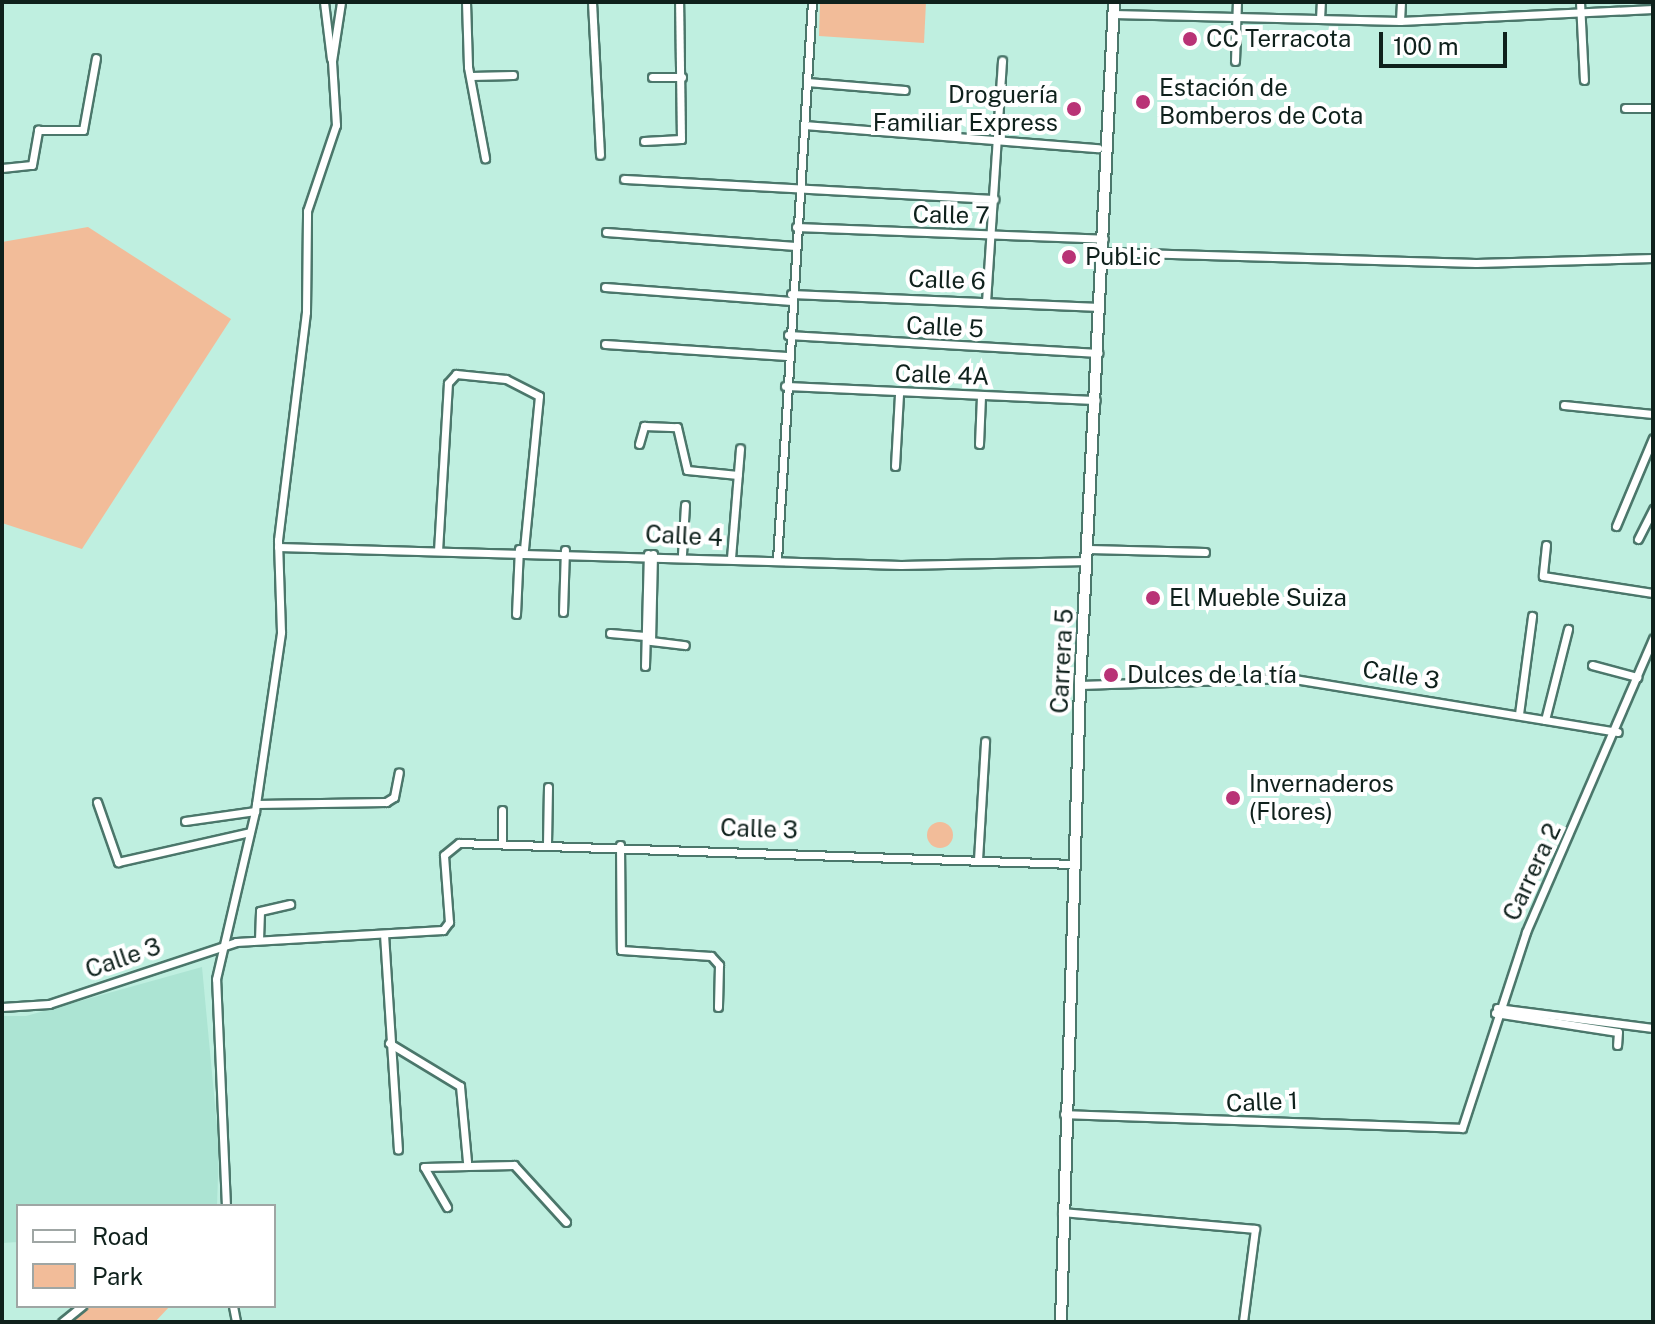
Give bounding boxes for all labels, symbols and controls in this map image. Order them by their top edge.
scale bar [1383,16,1511,66]
place label: CC Terracota [1206,25,1351,53]
marker: CC Terracota [1181,30,1199,48]
text: 100 m [1393,32,1459,60]
place label: Estación de Bomberos de Cota [1159,74,1364,130]
place label: Droguería Familiar Express [873,81,1058,137]
marker: Estación de Bomberos de Cota [1134,93,1152,111]
marker: Droguería Familiar Express [1065,100,1083,118]
street label: Calle 7 [912,200,990,230]
place label: PubLic [1085,243,1161,271]
marker: PubLic [1060,248,1078,266]
street label: Calle 6 [908,264,986,296]
street label: Calle 5 [905,311,985,343]
street label: Calle 4A [894,359,990,391]
street label: Calle 4 [644,520,724,552]
place label: El Mueble Suiza [1169,584,1347,612]
marker: El Mueble Suiza [1144,589,1162,607]
street label: Carrera 5 [1045,608,1079,714]
street label: Calle 3 [1360,655,1442,695]
place label: Dulces de la tía [1127,661,1297,689]
marker: Dulces de la tía [1102,666,1120,684]
place label: Invernaderos (Flores) [1249,770,1394,826]
marker: Invernaderos (Flores) [1224,789,1242,807]
street label: Calle 3 [720,813,798,845]
street label: Carrera 2 [1497,819,1567,925]
street label: Calle 3 [82,932,164,984]
street label: Calle 1 [1225,1086,1299,1118]
legend [16,1204,276,1308]
text: Road [92,1222,149,1250]
text: Park [92,1262,143,1290]

